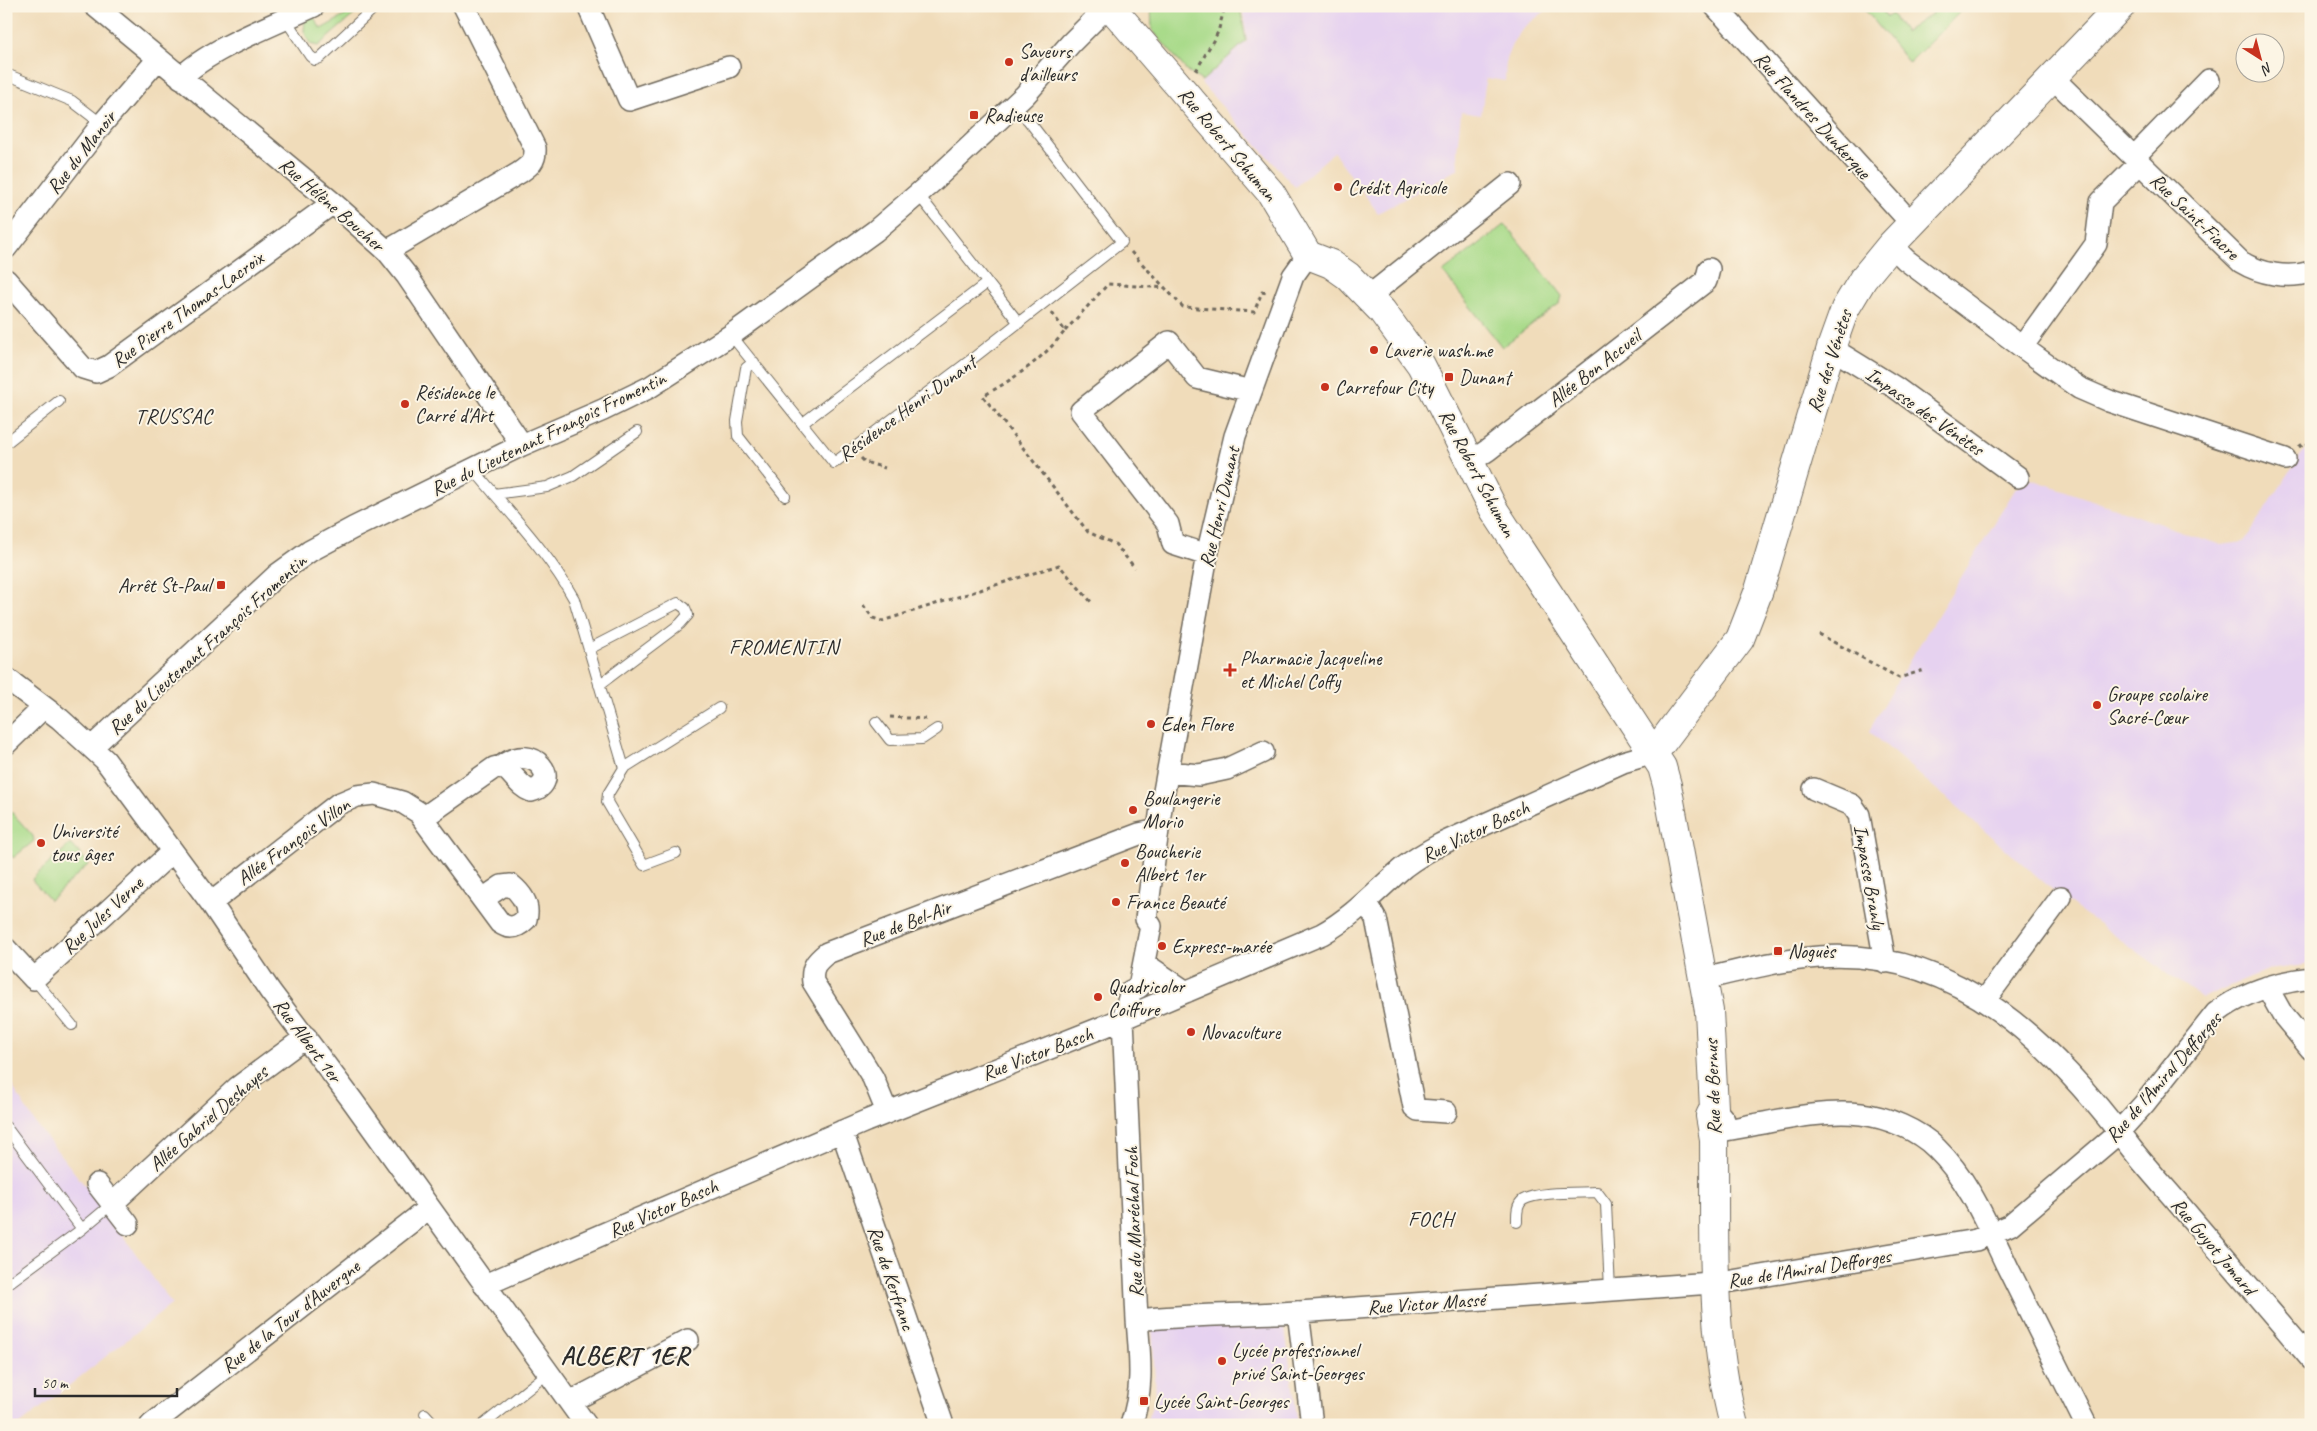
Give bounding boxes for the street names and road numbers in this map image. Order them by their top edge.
street label: Rue Flandres Dunkerque [1749,47,1877,185]
street label: Rue Robert Schuman [1173,82,1283,207]
street label: Rue du Manoir [41,104,123,199]
street label: Rue Hélène Boucher [274,152,391,258]
street label: Rue Saint-Fiacre [2145,168,2246,266]
street label: Rue Pierre Thomas-Lacroix [106,245,270,373]
street label: Rue des Vénètes [1801,305,1859,416]
street label: Allée Bon Accueil [1543,322,1649,413]
street label: Résidence Henri Dunant [833,348,984,467]
street label: Impasse des Vénètes [1861,362,1990,463]
street label: Rue du Lieutenant François Fromentin [427,365,671,501]
street label: Rue Robert Schuman [1433,405,1522,542]
street label: Rue Henri Dunant [1193,442,1246,570]
street label: Rue du Lieutenant François Fromentin [103,548,312,740]
street label: Allée François Villon [232,791,356,891]
street label: Rue Victor Basch [1417,794,1534,868]
street label: Impasse Branly [1848,823,1891,932]
street label: Rue Jules Verne [56,870,150,960]
street label: Rue de Bel-Air [856,894,956,952]
street label: Rue Albert 1er [268,993,348,1089]
street label: Rue de l'Amiral Defforges [2100,1005,2228,1148]
street label: Rue Victor Basch [978,1021,1097,1086]
street label: Rue de Bernus [1698,1037,1727,1135]
street label: Allée Gabriel Deshayes [144,1059,274,1177]
street label: Rue du Maréchal Foch [1118,1145,1149,1298]
street label: Rue Victor Basch [605,1173,722,1244]
street label: Rue Guyot Jomard [2166,1193,2264,1302]
street label: Rue de Kerfranc [862,1223,921,1334]
street label: Rue de l'Amiral Defforges [1726,1243,1895,1294]
street label: Rue de la Tour d'Auvergne [216,1253,366,1378]
street label: Rue Victor Massé [1366,1287,1489,1320]

